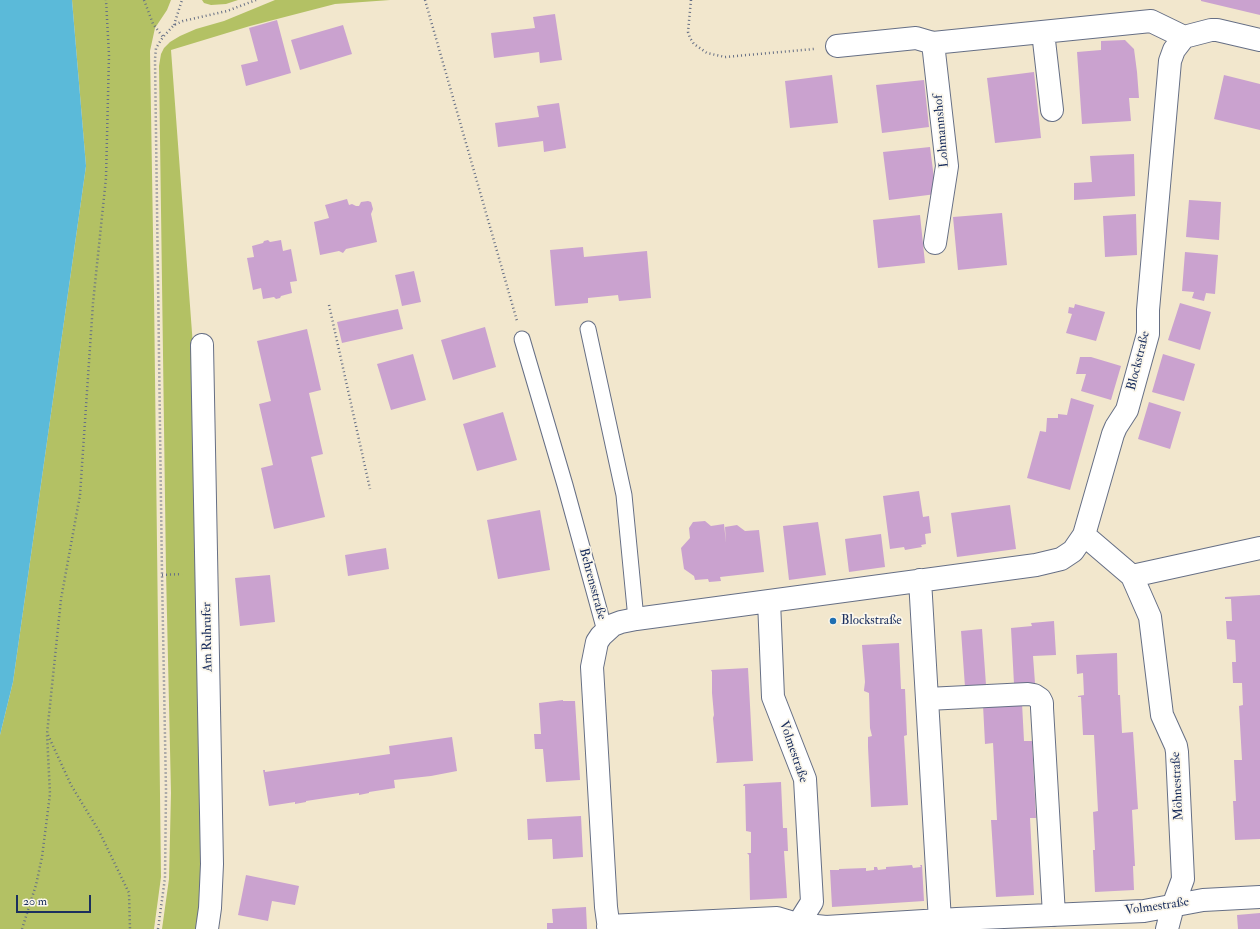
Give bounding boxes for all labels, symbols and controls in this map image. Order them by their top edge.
street label: Lohmannshof [931,94,953,168]
street label: Blockstraße [1124,330,1154,392]
street label: Behrensstraße [575,546,609,622]
street label: Am Ruhrufer [200,602,216,672]
place label: Blockstraße [841,613,902,629]
marker: Blockstraße [828,616,838,626]
street label: Volmestraße [775,719,811,785]
street label: Möhnestraße [1168,751,1188,821]
scale bar [18,887,93,913]
text: 20 m [23,894,47,909]
street label: Volmestraße [1124,895,1190,919]

